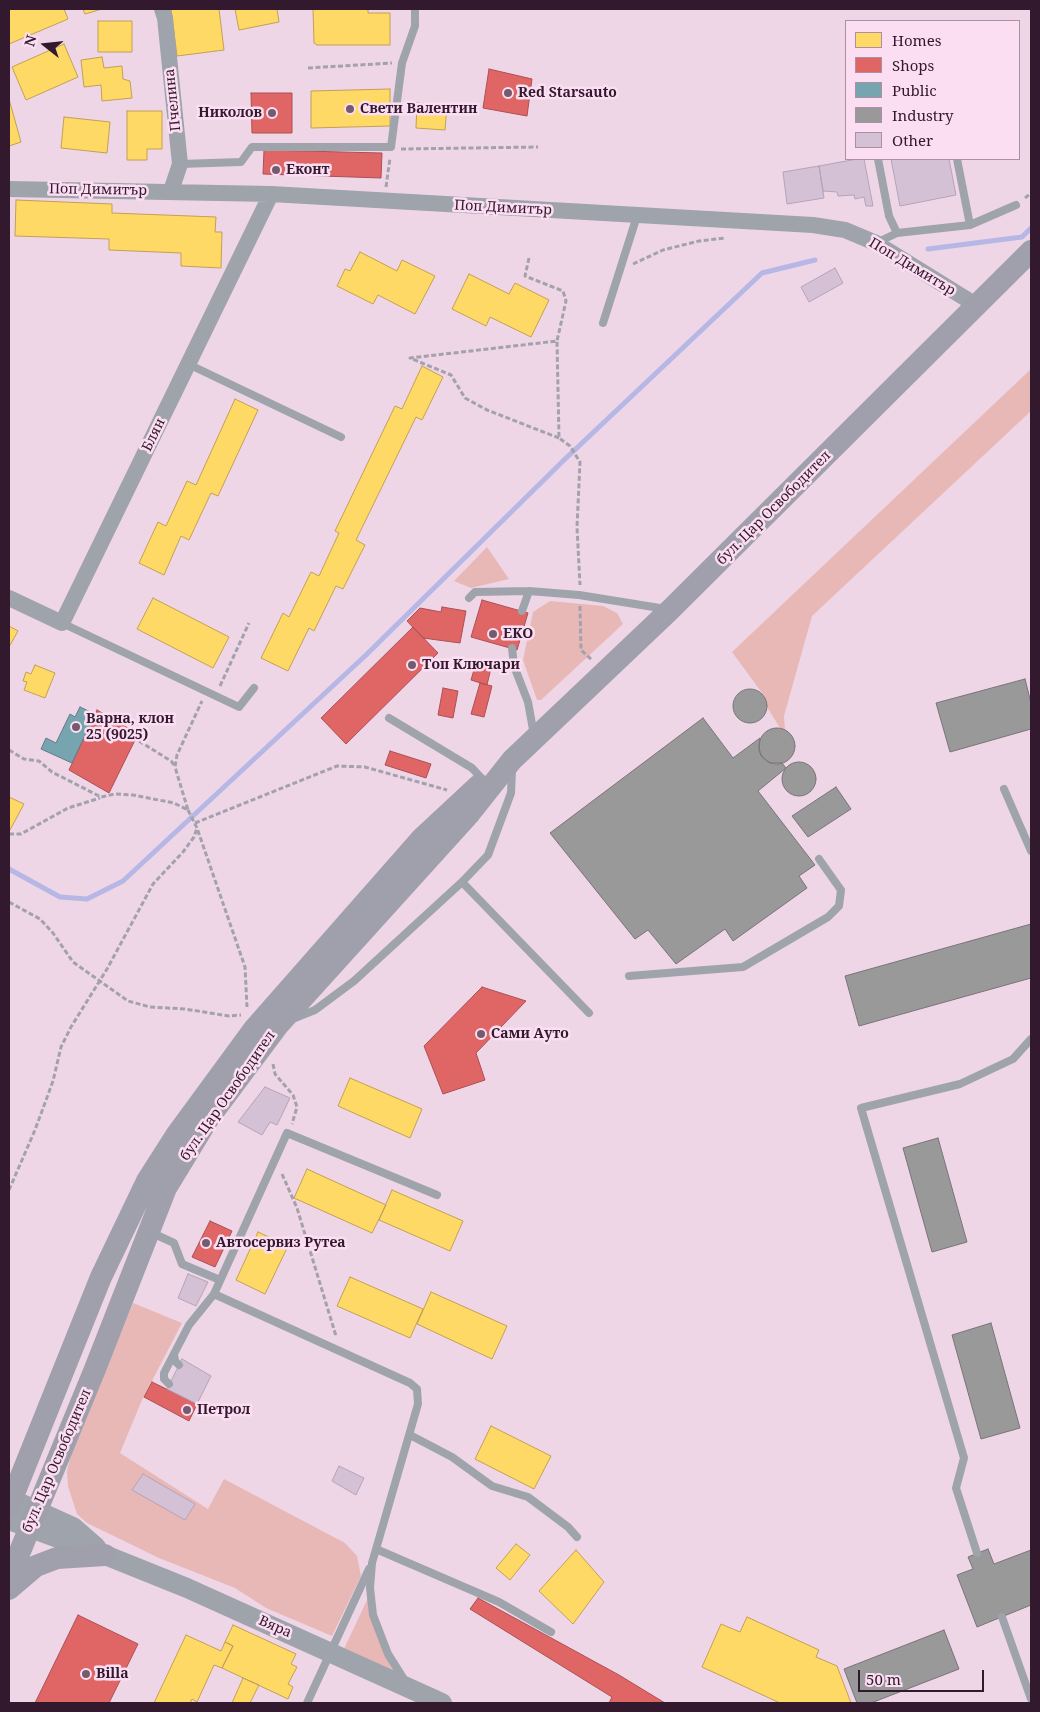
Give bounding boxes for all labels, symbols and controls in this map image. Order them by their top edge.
north arrow [20,20,70,70]
legend [845,20,1020,160]
text: Homes [892,30,942,50]
text: N [19,33,41,49]
text: Shops [892,55,934,75]
street label: Пчелина [161,68,185,132]
text: Public [892,80,937,100]
place label: Red Starsauto [518,85,617,101]
marker: Red Starsauto [502,87,514,99]
place label: Свети Валентин [360,101,477,117]
marker: Свети Валентин [344,103,356,115]
place label: Николов [198,105,262,121]
text: Industry [892,105,954,125]
marker: Николов [266,107,278,119]
text: Other [892,130,933,150]
place label: Еконт [286,162,330,178]
marker: Еконт [270,164,282,176]
street label: Поп Димитър [49,181,147,199]
street label: Поп Димитър [454,197,552,219]
street label: Поп Димитър [866,235,958,299]
street label: Блян [139,416,169,454]
street label: бул. Цар Освободител [713,447,835,569]
place label: EKO [503,626,533,642]
marker: EKO [487,628,499,640]
place label: Топ Ключари [422,657,520,673]
marker: Топ Ключари [406,659,418,671]
place label: Варна, клон 25 (9025) [86,711,174,744]
marker: Варна, клон 25 (9025) [70,721,82,733]
place label: Сами Ауто [491,1026,569,1042]
street label: бул. Цар Освободител [177,1028,279,1164]
marker: Сами Ауто [475,1028,487,1040]
place label: Автосервиз Рутеа [216,1235,346,1251]
marker: Автосервиз Рутеа [200,1237,212,1249]
street label: бул. Цар Освободител [19,1387,95,1535]
place label: Петрол [197,1402,250,1418]
marker: Петрол [181,1404,193,1416]
street label: Вяра [256,1612,294,1642]
scale bar [860,1660,986,1692]
place label: Billa [96,1666,129,1682]
marker: Billa [80,1668,92,1680]
text: 50 m [866,1669,901,1689]

